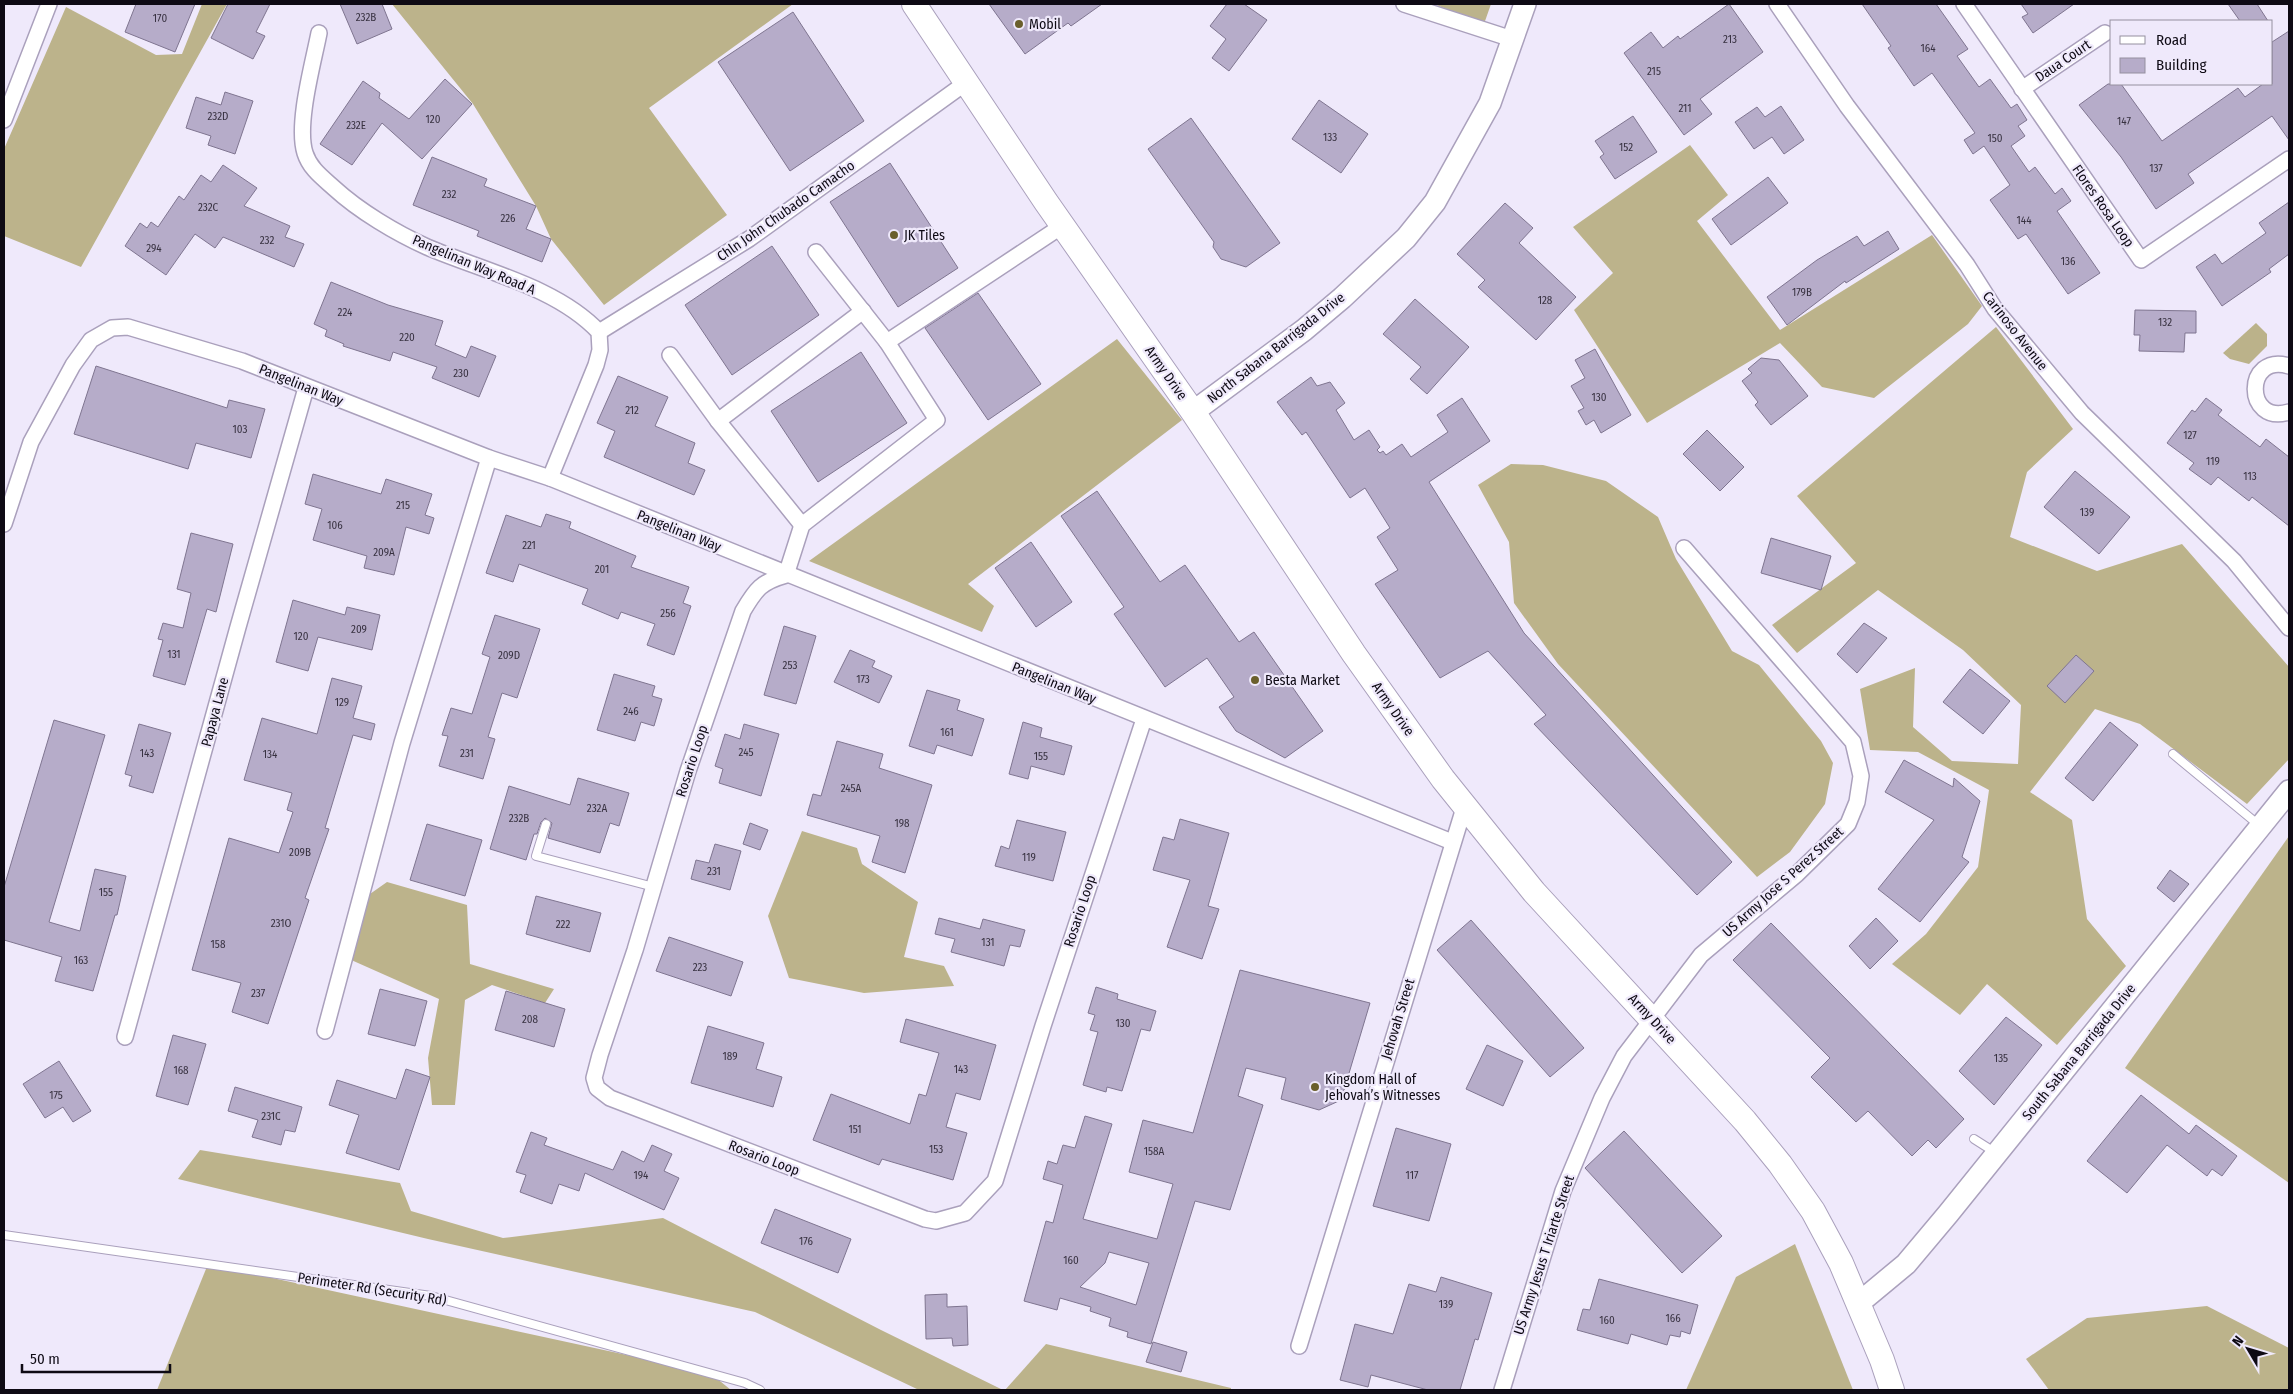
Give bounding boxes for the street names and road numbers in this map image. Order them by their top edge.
street label: Daua Court [2032,36,2094,86]
street label: Chln John Chubado Camacho [714,157,858,265]
street label: Flores Rosa Loop [2068,162,2138,250]
street label: Pangelinan Way Road A [410,231,539,299]
street label: Carinoso Avenue [1979,288,2051,374]
street label: North Sabana Barrigada Drive [1204,289,1348,407]
street label: Army Drive [1141,343,1191,403]
street label: Pangelinan Way [256,360,346,410]
street label: Pangelinan Way [634,506,724,556]
street label: Pangelinan Way [1009,658,1099,708]
street label: Papaya Lane [198,675,232,748]
street label: Army Drive [1368,679,1418,739]
street label: Rosario Loop [672,723,712,799]
street label: US Army Jose S Perez Street [1719,823,1847,941]
street label: Rosario Loop [1060,873,1100,949]
street label: Jehovah Street [1378,976,1418,1061]
street label: South Sabana Barrigada Drive [2019,980,2139,1124]
street label: Army Drive [1625,990,1679,1048]
street label: Rosario Loop [726,1137,802,1179]
street label: US Army Jesus T Iriarte Street [1510,1173,1578,1337]
street label: Perimeter Rd (Security Rd) [296,1269,448,1309]

